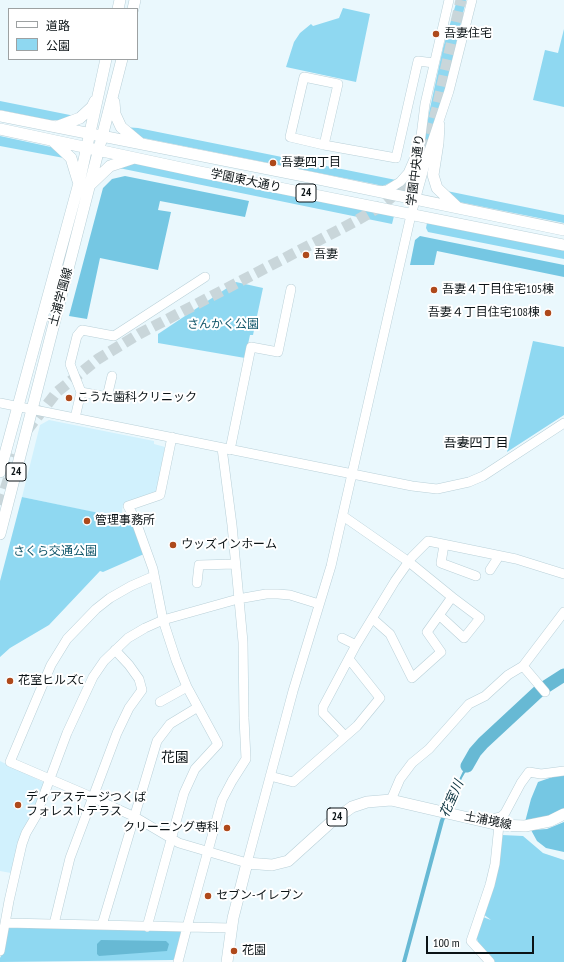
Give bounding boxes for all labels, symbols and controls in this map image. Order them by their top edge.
legend [8,8,138,60]
text: 道路 [46,18,70,33]
place label: 吾妻住宅 [444,27,492,41]
marker: 吾妻住宅 [431,29,441,39]
text: 公園 [46,38,70,53]
street label: 学園中央通り [404,133,428,207]
place label: 吾妻四丁目 [281,156,341,170]
marker: 吾妻四丁目 [268,158,278,168]
street label: 学園東大通り [209,166,283,196]
road number: 24 [296,184,316,202]
place label: 吾妻 [314,248,338,262]
marker: 吾妻 [301,250,311,260]
street label: 土浦学園線 [46,266,76,328]
place label: 吾妻４丁目住宅105棟 [442,283,554,297]
marker: 吾妻４丁目住宅105棟 [429,285,439,295]
place label: 吾妻４丁目住宅108棟 [428,306,540,320]
marker: 吾妻４丁目住宅108棟 [543,308,553,318]
park label: さんかく公園 [187,318,259,332]
place label: こうた歯科クリニック [77,391,197,405]
marker: こうた歯科クリニック [64,393,74,403]
district label: 吾妻四丁目 [444,435,508,451]
road number: 24 [6,463,26,481]
place label: 管理事務所 [95,514,155,528]
marker: 管理事務所 [82,516,92,526]
place label: ウッズインホーム [181,538,277,552]
marker: ウッズインホーム [168,540,178,550]
park label: さくら交通公園 [13,545,97,559]
place label: 花室ヒルズC [18,674,83,688]
marker: 花室ヒルズC [5,676,15,686]
district label: 花園 [161,750,189,766]
water label: 花室川 [437,778,467,820]
place label: ディアステージつくば フォレストテラス [26,791,146,819]
marker: ディアステージつくば フォレストテラス [13,800,23,810]
road number: 24 [327,808,347,826]
street label: 土浦境線 [463,809,513,833]
place label: クリーニング専科 [123,821,219,835]
marker: クリーニング専科 [222,823,232,833]
place label: セブン-イレブン [216,889,303,903]
marker: セブン-イレブン [203,891,213,901]
scale bar [428,928,536,954]
text: 100 m [433,935,460,950]
place label: 花園 [242,944,266,958]
marker: 花園 [229,946,239,956]

